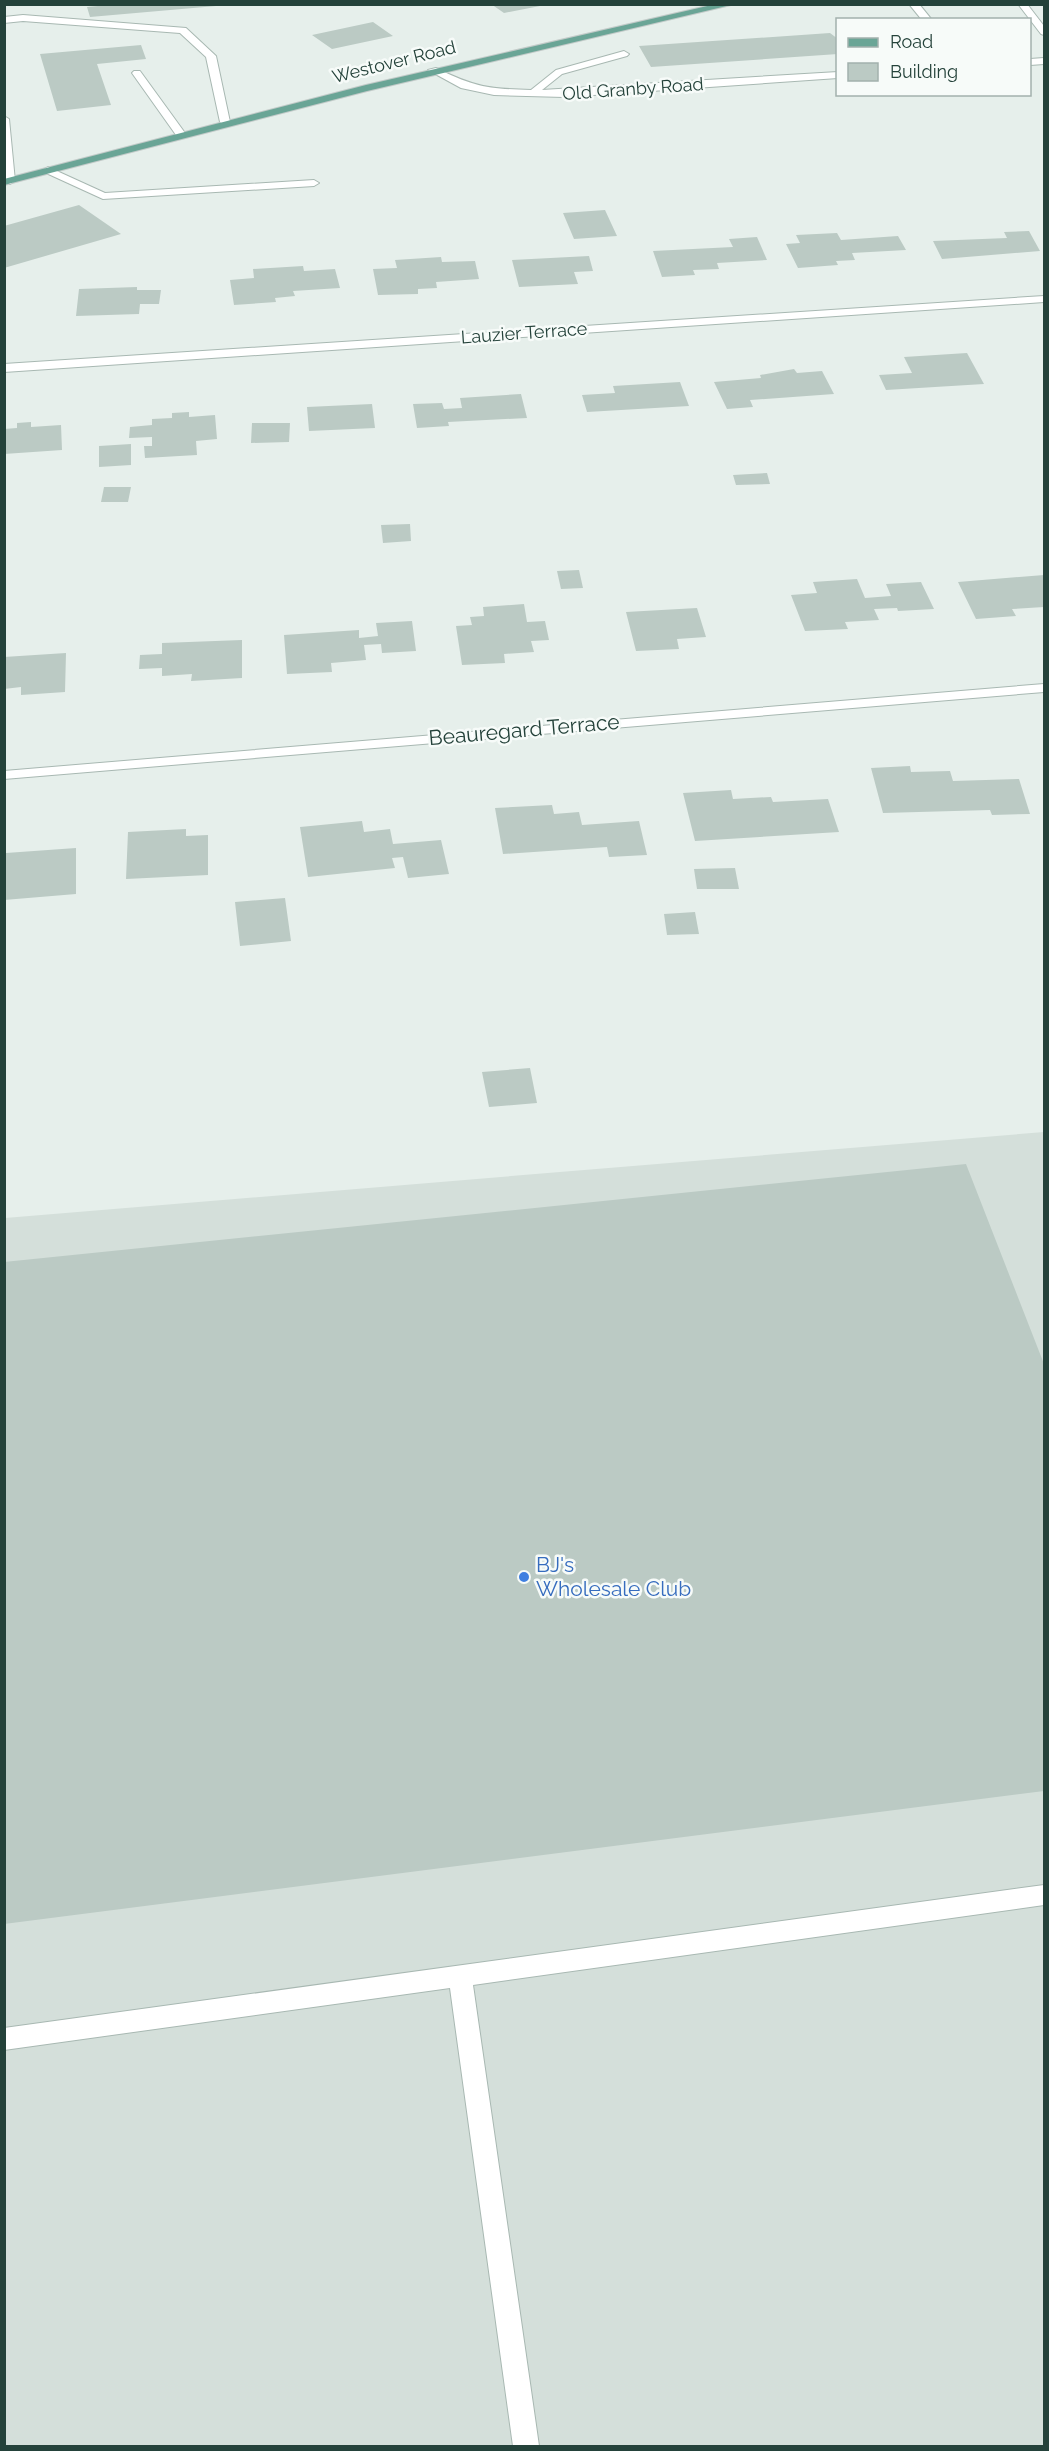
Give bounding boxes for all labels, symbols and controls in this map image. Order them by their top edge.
legend [836,18,1031,96]
text: Road [890,31,933,52]
street label: Westover Road [330,36,458,87]
text: Building [890,61,958,82]
street label: Old Granby Road [562,73,704,104]
street label: Lauzier Terrace [460,318,588,347]
street label: Beauregard Terrace [427,709,620,750]
place label: BJ's Wholesale Club [536,1552,691,1601]
marker: BJ's Wholesale Club [517,1570,531,1584]

